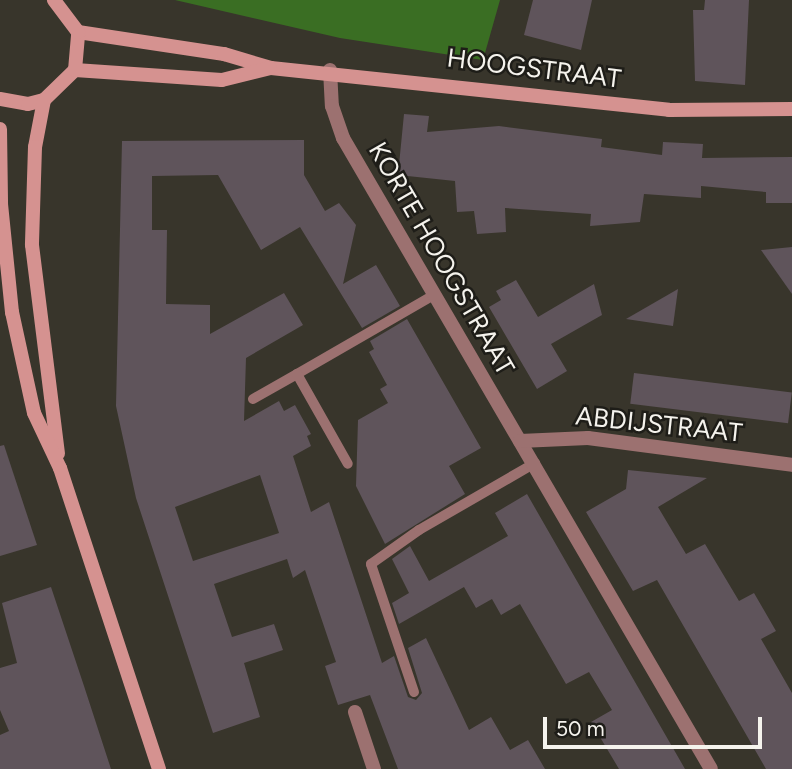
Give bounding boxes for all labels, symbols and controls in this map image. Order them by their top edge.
street label: HOOGSTRAAT [445,43,623,95]
street label: KORTE HOOGSTRAAT [362,137,520,381]
street label: ABDIJSTRAAT [574,401,744,449]
scale bar [547,702,766,746]
text: 50 m [556,716,605,741]

